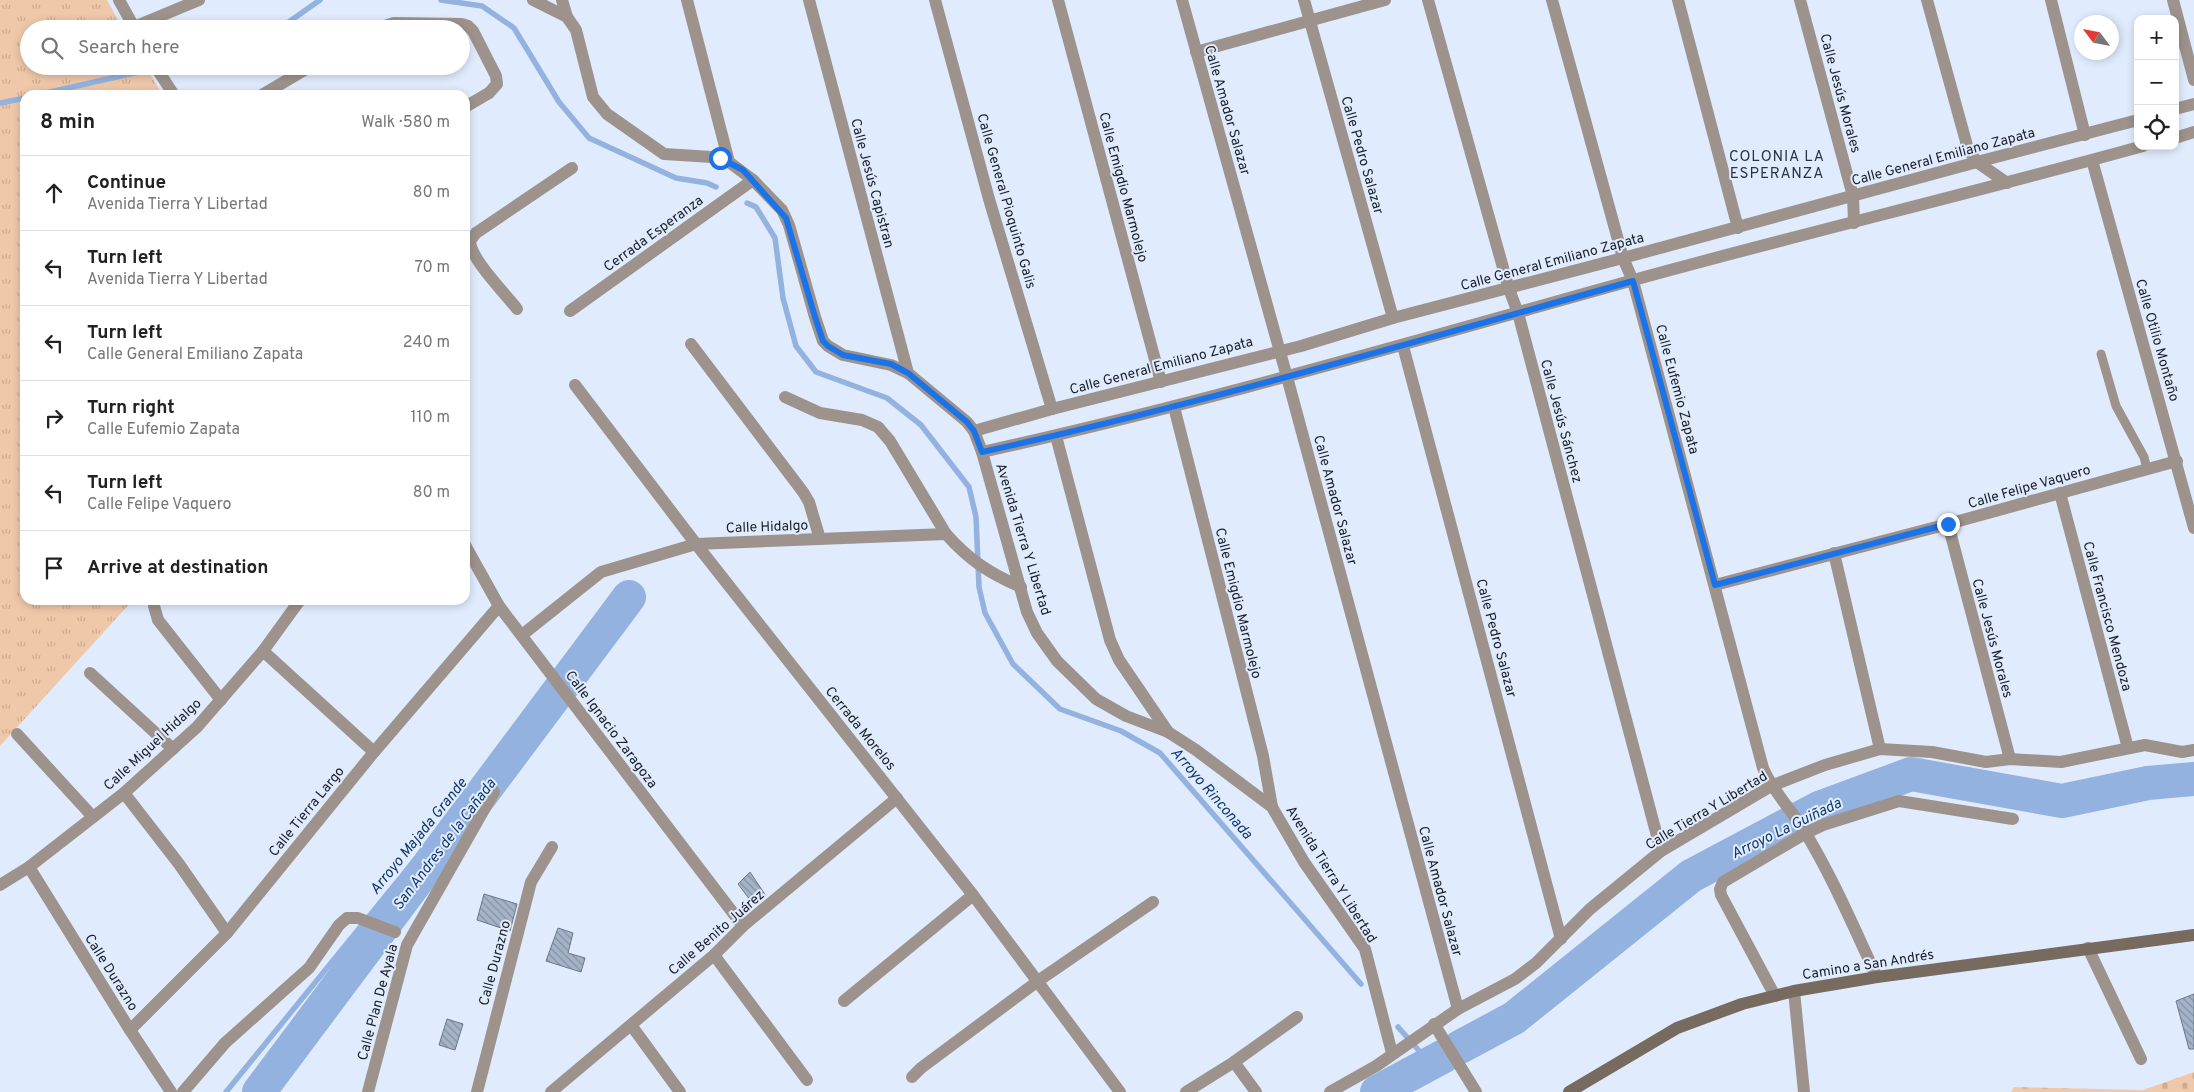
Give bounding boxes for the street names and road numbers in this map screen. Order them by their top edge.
street label: Calle Jesús Morales [1815,32,1864,155]
street label: Calle Amador Salazar [1200,44,1253,178]
street label: Calle Pedro Salazar [1337,94,1387,217]
street label: Calle Emigdio Marmolejo [1094,110,1151,265]
street label: Calle General Pioquinto Galis [972,112,1039,291]
street label: Calle Jesús Capistran [846,117,897,250]
street label: Calle General Emiliano Zapata [1850,125,2037,190]
street label: Cerrada Esperanza [601,192,707,276]
street label: Calle General Emiliano Zapata [1459,230,1646,295]
street label: Calle Otilio Montaño [2131,277,2182,404]
street label: Calle Eufemio Zapata [1651,323,1702,456]
street label: Calle General Emiliano Zapata [1068,334,1255,399]
street label: Calle Jesús Sánchez [1536,358,1585,485]
street label: Calle Amador Salazar [1309,433,1360,568]
street label: Avenida Tierra Y Libertad [991,461,1054,618]
street label: Calle Felipe Vaquero [1966,462,2093,513]
street label: Calle Hidalgo [726,518,809,537]
street label: Calle Emigdio Marmolejo [1211,526,1265,681]
street label: Calle Francisco Mendoza [2078,540,2135,693]
street label: Calle Pedro Salazar [1472,577,1520,700]
street label: Calle Jesús Morales [1967,577,2016,700]
street label: Calle Ignacio Zaragoza [561,668,661,792]
street label: Cerrada Morelos [821,684,899,774]
street label: Calle Miguel Hidalgo [101,695,206,795]
street label: Calle Tierra Largo [266,763,349,860]
street label: Calle Tierra Y Libertad [1643,768,1771,854]
street label: Avenida Tierra Y Libertad [1282,803,1380,946]
street label: Calle Amador Salazar [1414,824,1465,959]
street label: Calle Benito Juárez [665,887,768,979]
street label: Calle Durazno [476,919,515,1008]
street label: Calle Durazno [80,931,141,1015]
street label: Calle Plan De Ayala [355,942,402,1062]
street label: Camino a San Andrés [1801,947,1935,984]

